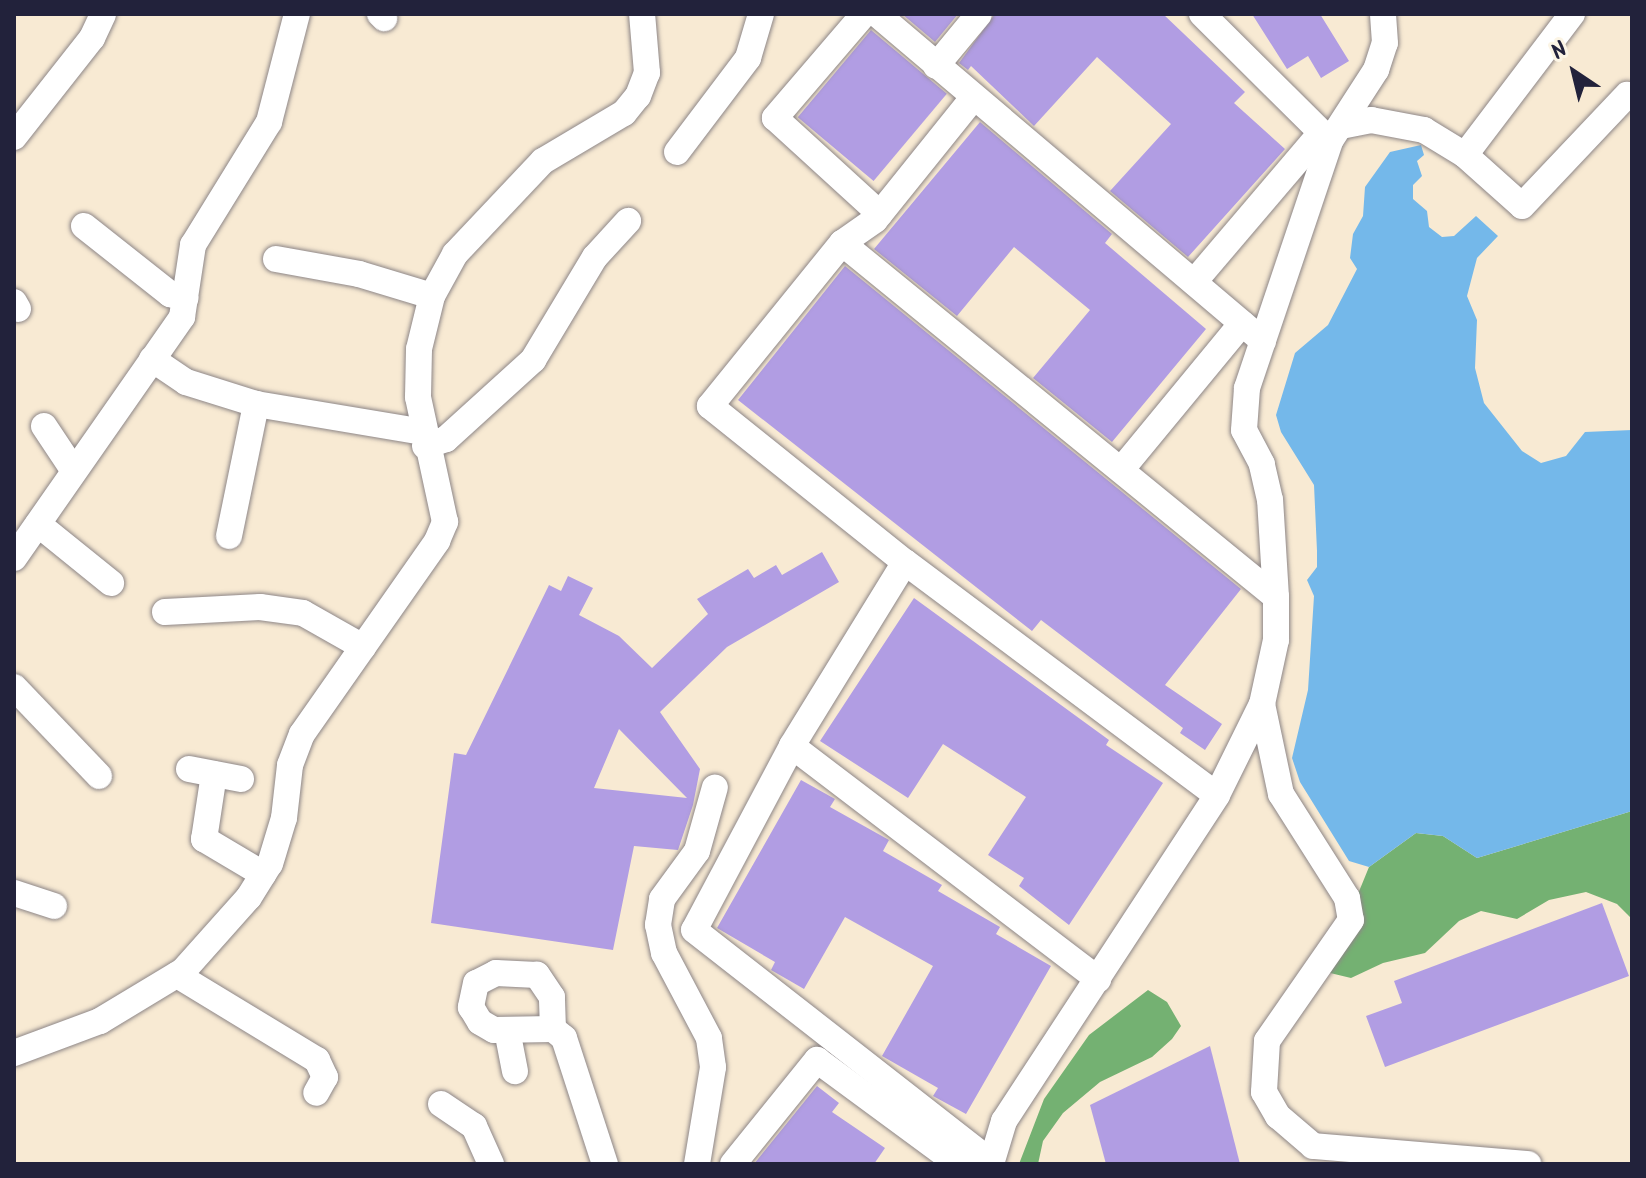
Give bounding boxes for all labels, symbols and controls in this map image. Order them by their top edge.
north arrow [1534,32,1614,112]
text: N [1544,34,1576,70]

